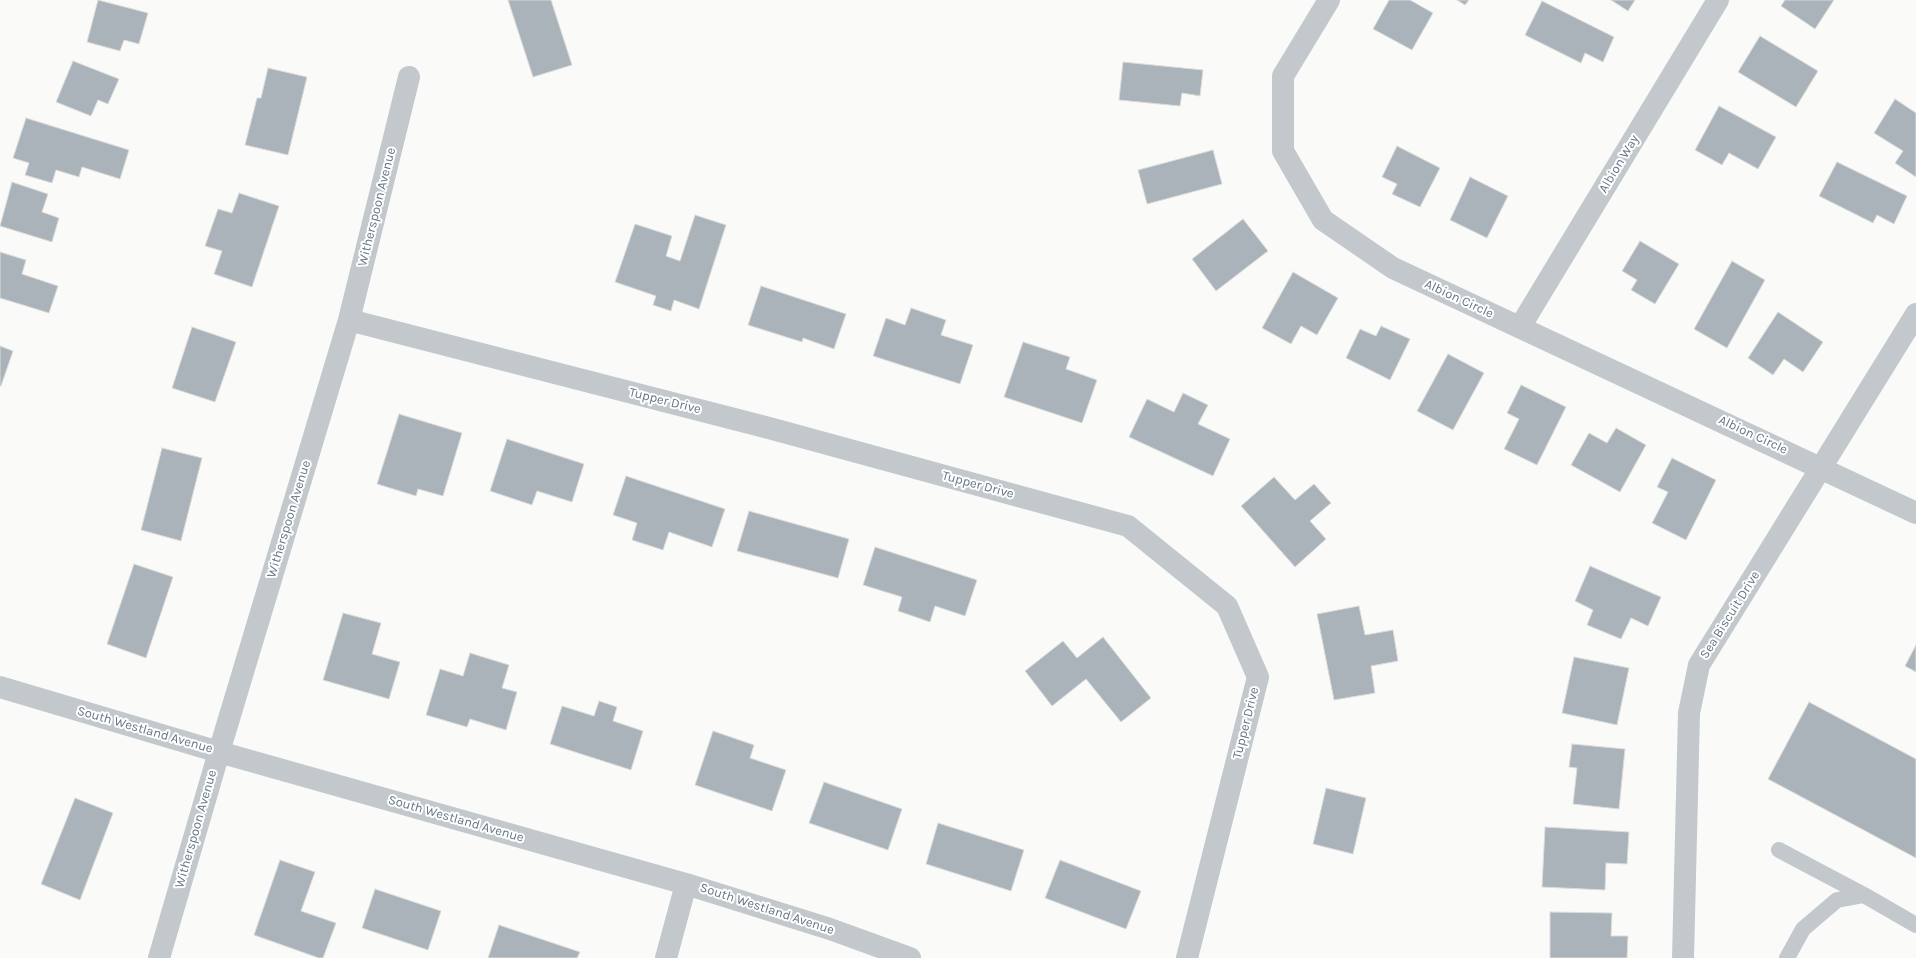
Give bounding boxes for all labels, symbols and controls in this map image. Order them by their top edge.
street label: Albion Way [1596,132,1642,196]
street label: Witherspoon Avenue [355,146,399,268]
street label: Albion Circle [1422,276,1496,322]
street label: Tupper Drive [627,385,703,417]
street label: Albion Circle [1716,412,1790,458]
street label: Witherspoon Avenue [264,458,314,580]
street label: Tupper Drive [940,468,1016,502]
street label: Sea Biscuit Drive [1697,568,1763,662]
street label: Tupper Drive [1230,685,1262,761]
street label: South Westland Avenue [75,703,215,757]
street label: Witherspoon Avenue [172,768,220,890]
street label: South Westland Avenue [386,792,526,846]
street label: South Westland Avenue [698,880,836,938]

